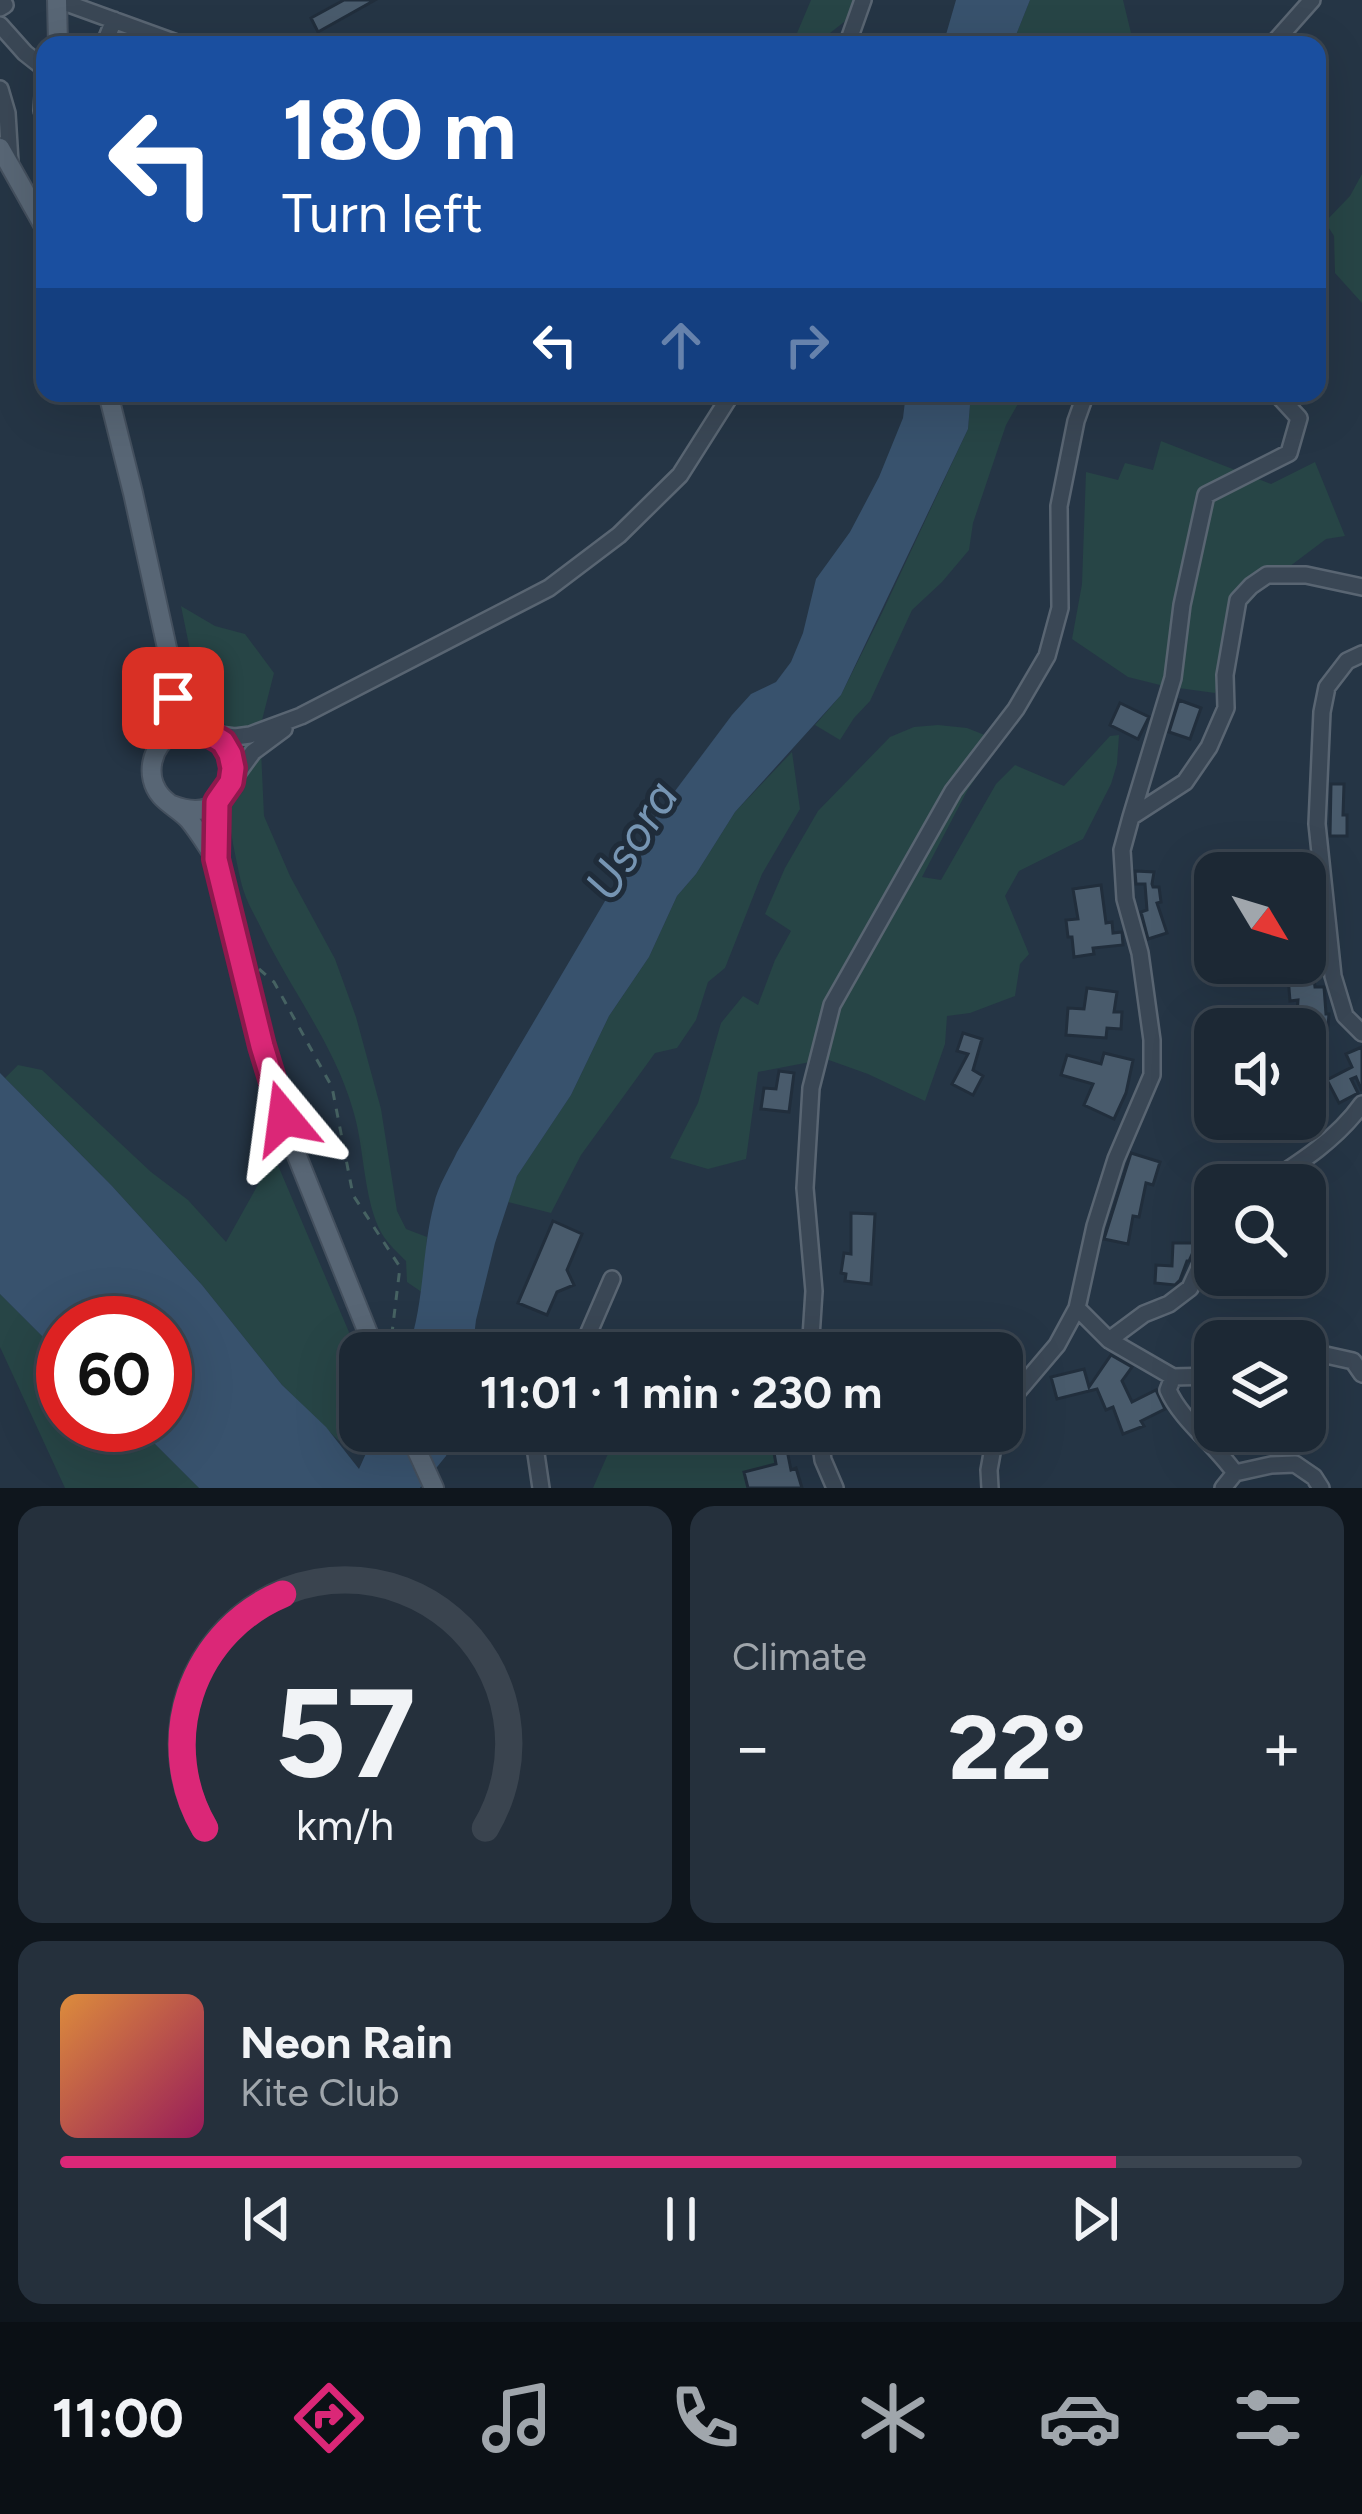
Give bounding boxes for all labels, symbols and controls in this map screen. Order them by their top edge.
text: 180 m [282,79,517,180]
icon: left [84,84,240,240]
text: Turn left [282,181,483,246]
icon: left [522,312,588,378]
icon: ahead [648,312,714,378]
icon: right [774,312,840,378]
pin [122,647,224,749]
icon: arrive [140,665,206,731]
water label: Usora [572,770,690,910]
north arrow [1194,852,1326,984]
map controls [1194,852,1326,1452]
button: sound [1194,1008,1326,1140]
position arrow [221,1055,347,1181]
button: search [1194,1164,1326,1296]
speed limit sign: 60 [36,1296,192,1452]
button: layers [1194,1320,1326,1452]
text: 11:01 · 1 min · 230 m [480,1365,882,1419]
text: Climate [732,1633,867,1680]
text: 57 [274,1658,416,1808]
text: 22° [948,1693,1086,1802]
text: − [732,1707,773,1787]
text: + [1261,1707,1302,1787]
text: km/h [296,1798,394,1850]
text: Neon Rain [240,2015,453,2069]
text: Kite Club [240,2069,400,2116]
icon: previous [234,2186,300,2252]
icon: pause [648,2186,714,2252]
icon: next [1062,2186,1128,2252]
icon: directions [287,2376,371,2460]
icon: music [475,2376,559,2460]
icon: phone [663,2376,747,2460]
icon: climate [851,2376,935,2460]
icon: car [1038,2376,1122,2460]
icon: filters [1226,2376,1310,2460]
text: 11:00 [52,2386,184,2451]

